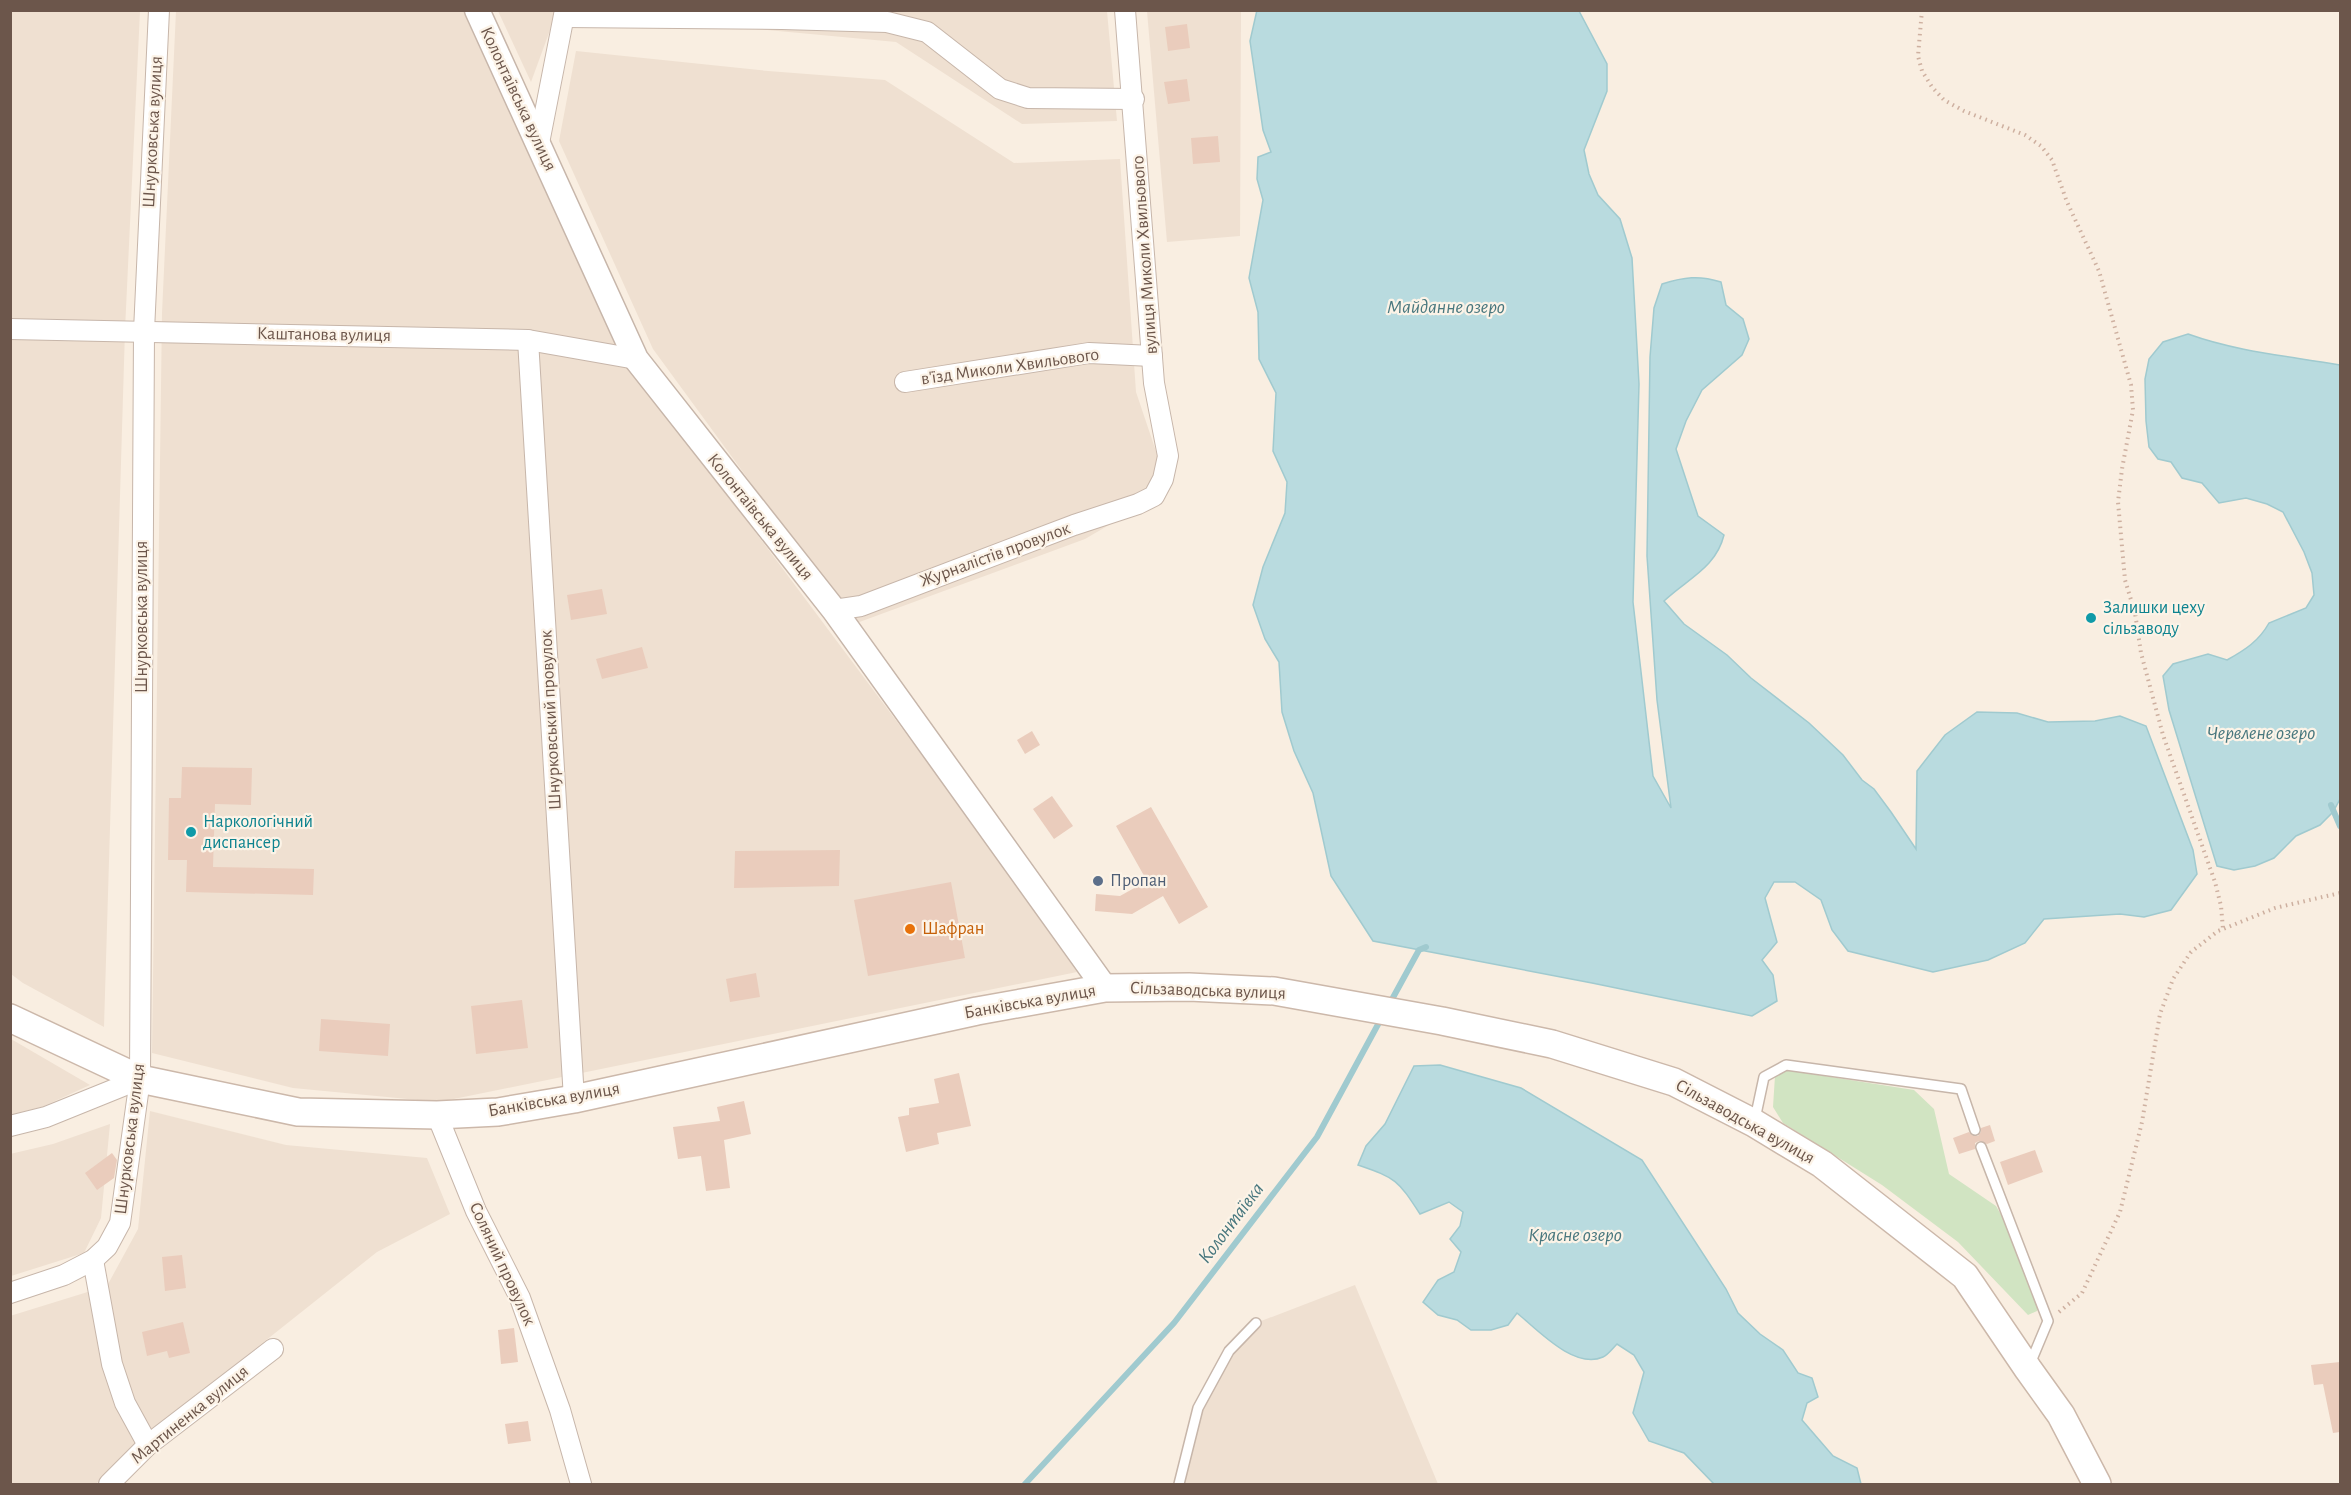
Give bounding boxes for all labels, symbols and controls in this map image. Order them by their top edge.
street label: Колонтаївська вулиця [477,24,559,174]
street label: Шнурковська вулиця [140,55,166,209]
street label: вулиця Миколи Хвильового [1129,155,1161,355]
water label: Майданне озеро [1387,297,1505,317]
street label: Каштанова вулиця [257,325,391,345]
street label: в'їзд Миколи Хвильового [920,346,1100,388]
street label: Колонтаївська вулиця [704,450,816,584]
street label: Журналістів провулок [917,519,1073,591]
street label: Шнурковська вулиця [133,541,151,693]
place label: Залишки цеху сільзаводу [2103,599,2205,638]
marker: Залишки цеху сільзаводу [2084,611,2098,625]
street label: Шнурковський провулок [537,629,565,810]
water label: Червлене озеро [2207,723,2315,743]
place label: Наркологічний диспансер [203,813,313,852]
marker: Наркологічний диспансер [184,825,198,839]
place label: Пропан [1110,872,1167,890]
marker: Пропан [1091,874,1105,888]
place label: Шафран [922,920,984,938]
marker: Шафран [903,922,917,936]
street label: Сільзаводська вулиця [1130,979,1286,1003]
street label: Банківська вулиця [963,982,1097,1022]
street label: Шнурковська вулиця [112,1062,148,1216]
street label: Сільзаводська вулиця [1672,1076,1818,1168]
street label: Банківська вулиця [487,1080,621,1120]
water label: Колонтаївка [1194,1179,1268,1267]
street label: Соляний провулок [466,1199,539,1329]
water label: Красне озеро [1528,1225,1622,1245]
street label: Мартиненка вулиця [128,1362,252,1468]

